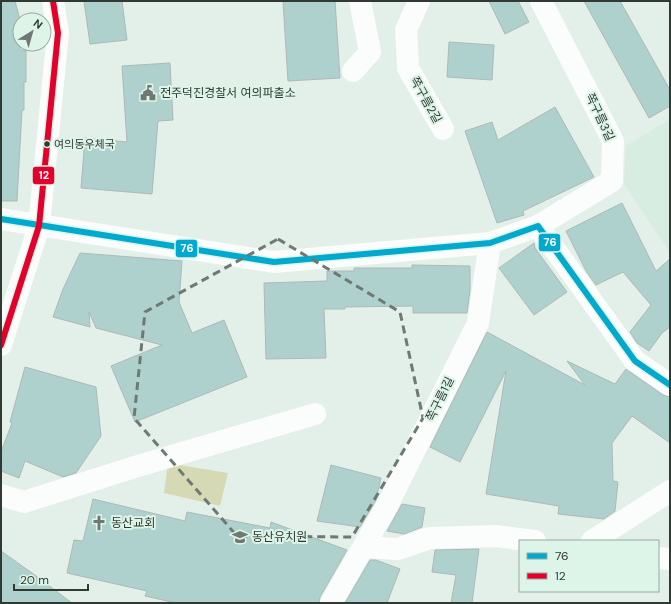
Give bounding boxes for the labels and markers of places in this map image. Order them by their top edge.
public building icon: 전주덕진경찰서 여의파출소 [139,84,157,102]
place label: 전주덕진경찰서 여의파출소 [160,85,296,101]
place label: 여의동우체국 [54,137,115,151]
marker: 여의동우체국 [42,139,52,149]
church icon: 동산교회 [90,514,108,532]
place label: 동산교회 [111,515,155,531]
school or university icon: 동산유치원 [231,528,249,546]
place label: 동산유치원 [252,529,307,545]

